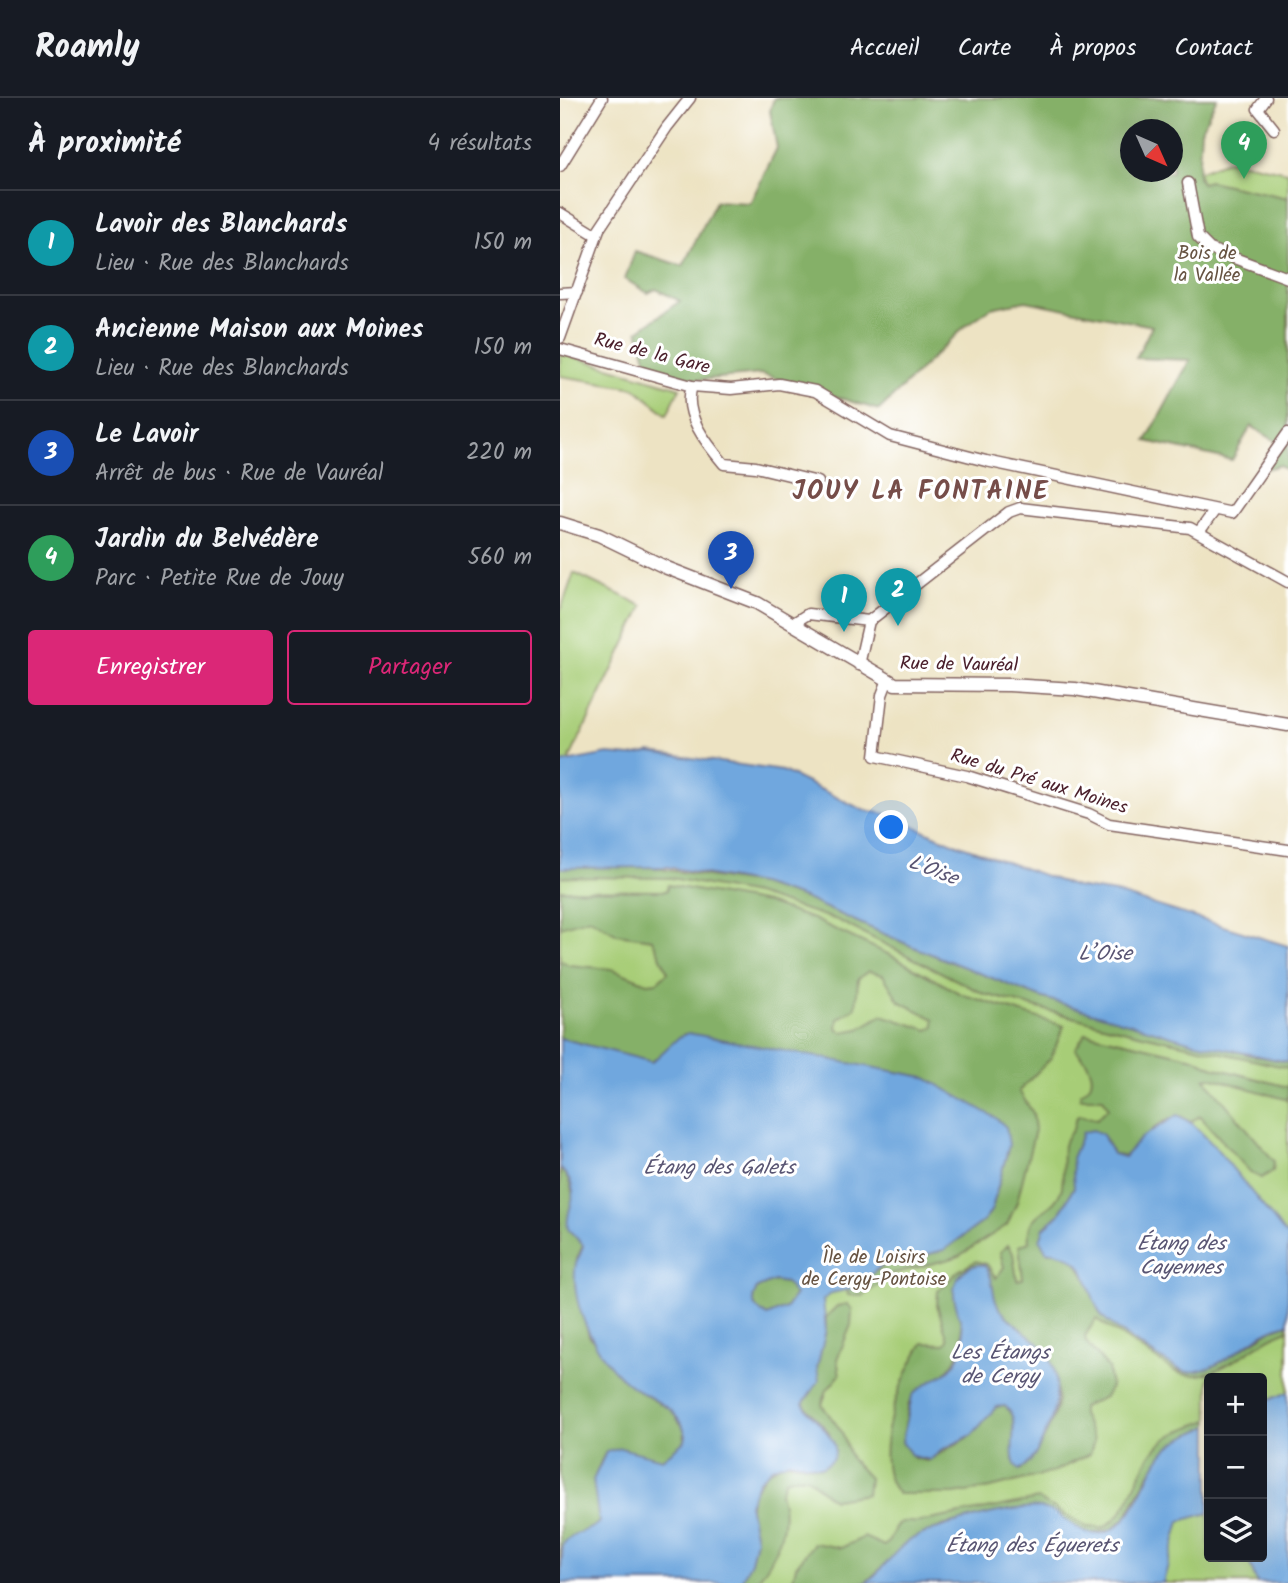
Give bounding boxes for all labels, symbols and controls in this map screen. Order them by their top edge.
text: Roamly [35,22,140,75]
text: Accueil [850,29,920,68]
text: Carte [958,29,1011,68]
text: À propos [1049,29,1136,68]
text: Contact [1174,29,1253,68]
north arrow [1120,119,1183,182]
text: À proximité [28,120,181,168]
pin: 4 [1221,121,1267,179]
text: 4 résultats [428,126,532,162]
text: Lavoir des Blanchards [95,204,347,246]
text: 1 [48,225,54,261]
text: 150 m [473,225,532,261]
park label: Bois de la Vallée [1174,239,1241,291]
text: Lieu · Rue des Blanchards [95,246,349,282]
text: Ancienne Maison aux Moines [95,309,423,351]
street label: Rue de la Gare [591,325,714,383]
text: 2 [44,330,58,366]
text: 150 m [473,330,532,366]
text: Lieu · Rue des Blanchards [95,351,349,387]
text: Le Lavoir [95,414,198,456]
text: 3 [45,435,57,471]
text: 220 m [466,435,532,471]
text: Arrêt de bus · Rue de Vauréal [95,456,384,492]
district label: JOUY LA FONTAINE [792,471,1050,513]
text: Jardin du Belvédère [95,519,319,561]
pin: 3 [708,531,754,589]
text: 4 [45,540,57,576]
text: 560 m [468,540,532,576]
text: Parc · Petite Rue de Jouy [95,561,344,597]
pin: 2 [875,568,921,626]
pin: 1 [821,574,867,632]
button: Enregistrer [28,630,273,705]
button: Partager [287,630,532,705]
street label: Rue de Vauréal [900,649,1019,681]
street label: Rue du Pré aux Moines [947,741,1131,823]
your location [874,810,908,844]
water label: L'Oise [903,846,965,896]
water label: L’Oise [1078,938,1134,971]
water label: Étang des Galets [643,1152,797,1185]
water label: Étang des Cayennes [1137,1228,1227,1285]
park label: Île de Loisirs de Cergy-Pontoise [802,1243,947,1295]
water label: Les Étangs de Cergy [951,1337,1051,1394]
map controls [1204,1373,1267,1562]
button: + [1204,1373,1267,1436]
button: − [1204,1436,1267,1499]
button: layers [1204,1499,1267,1562]
water label: Étang des Éguerets [946,1530,1120,1563]

